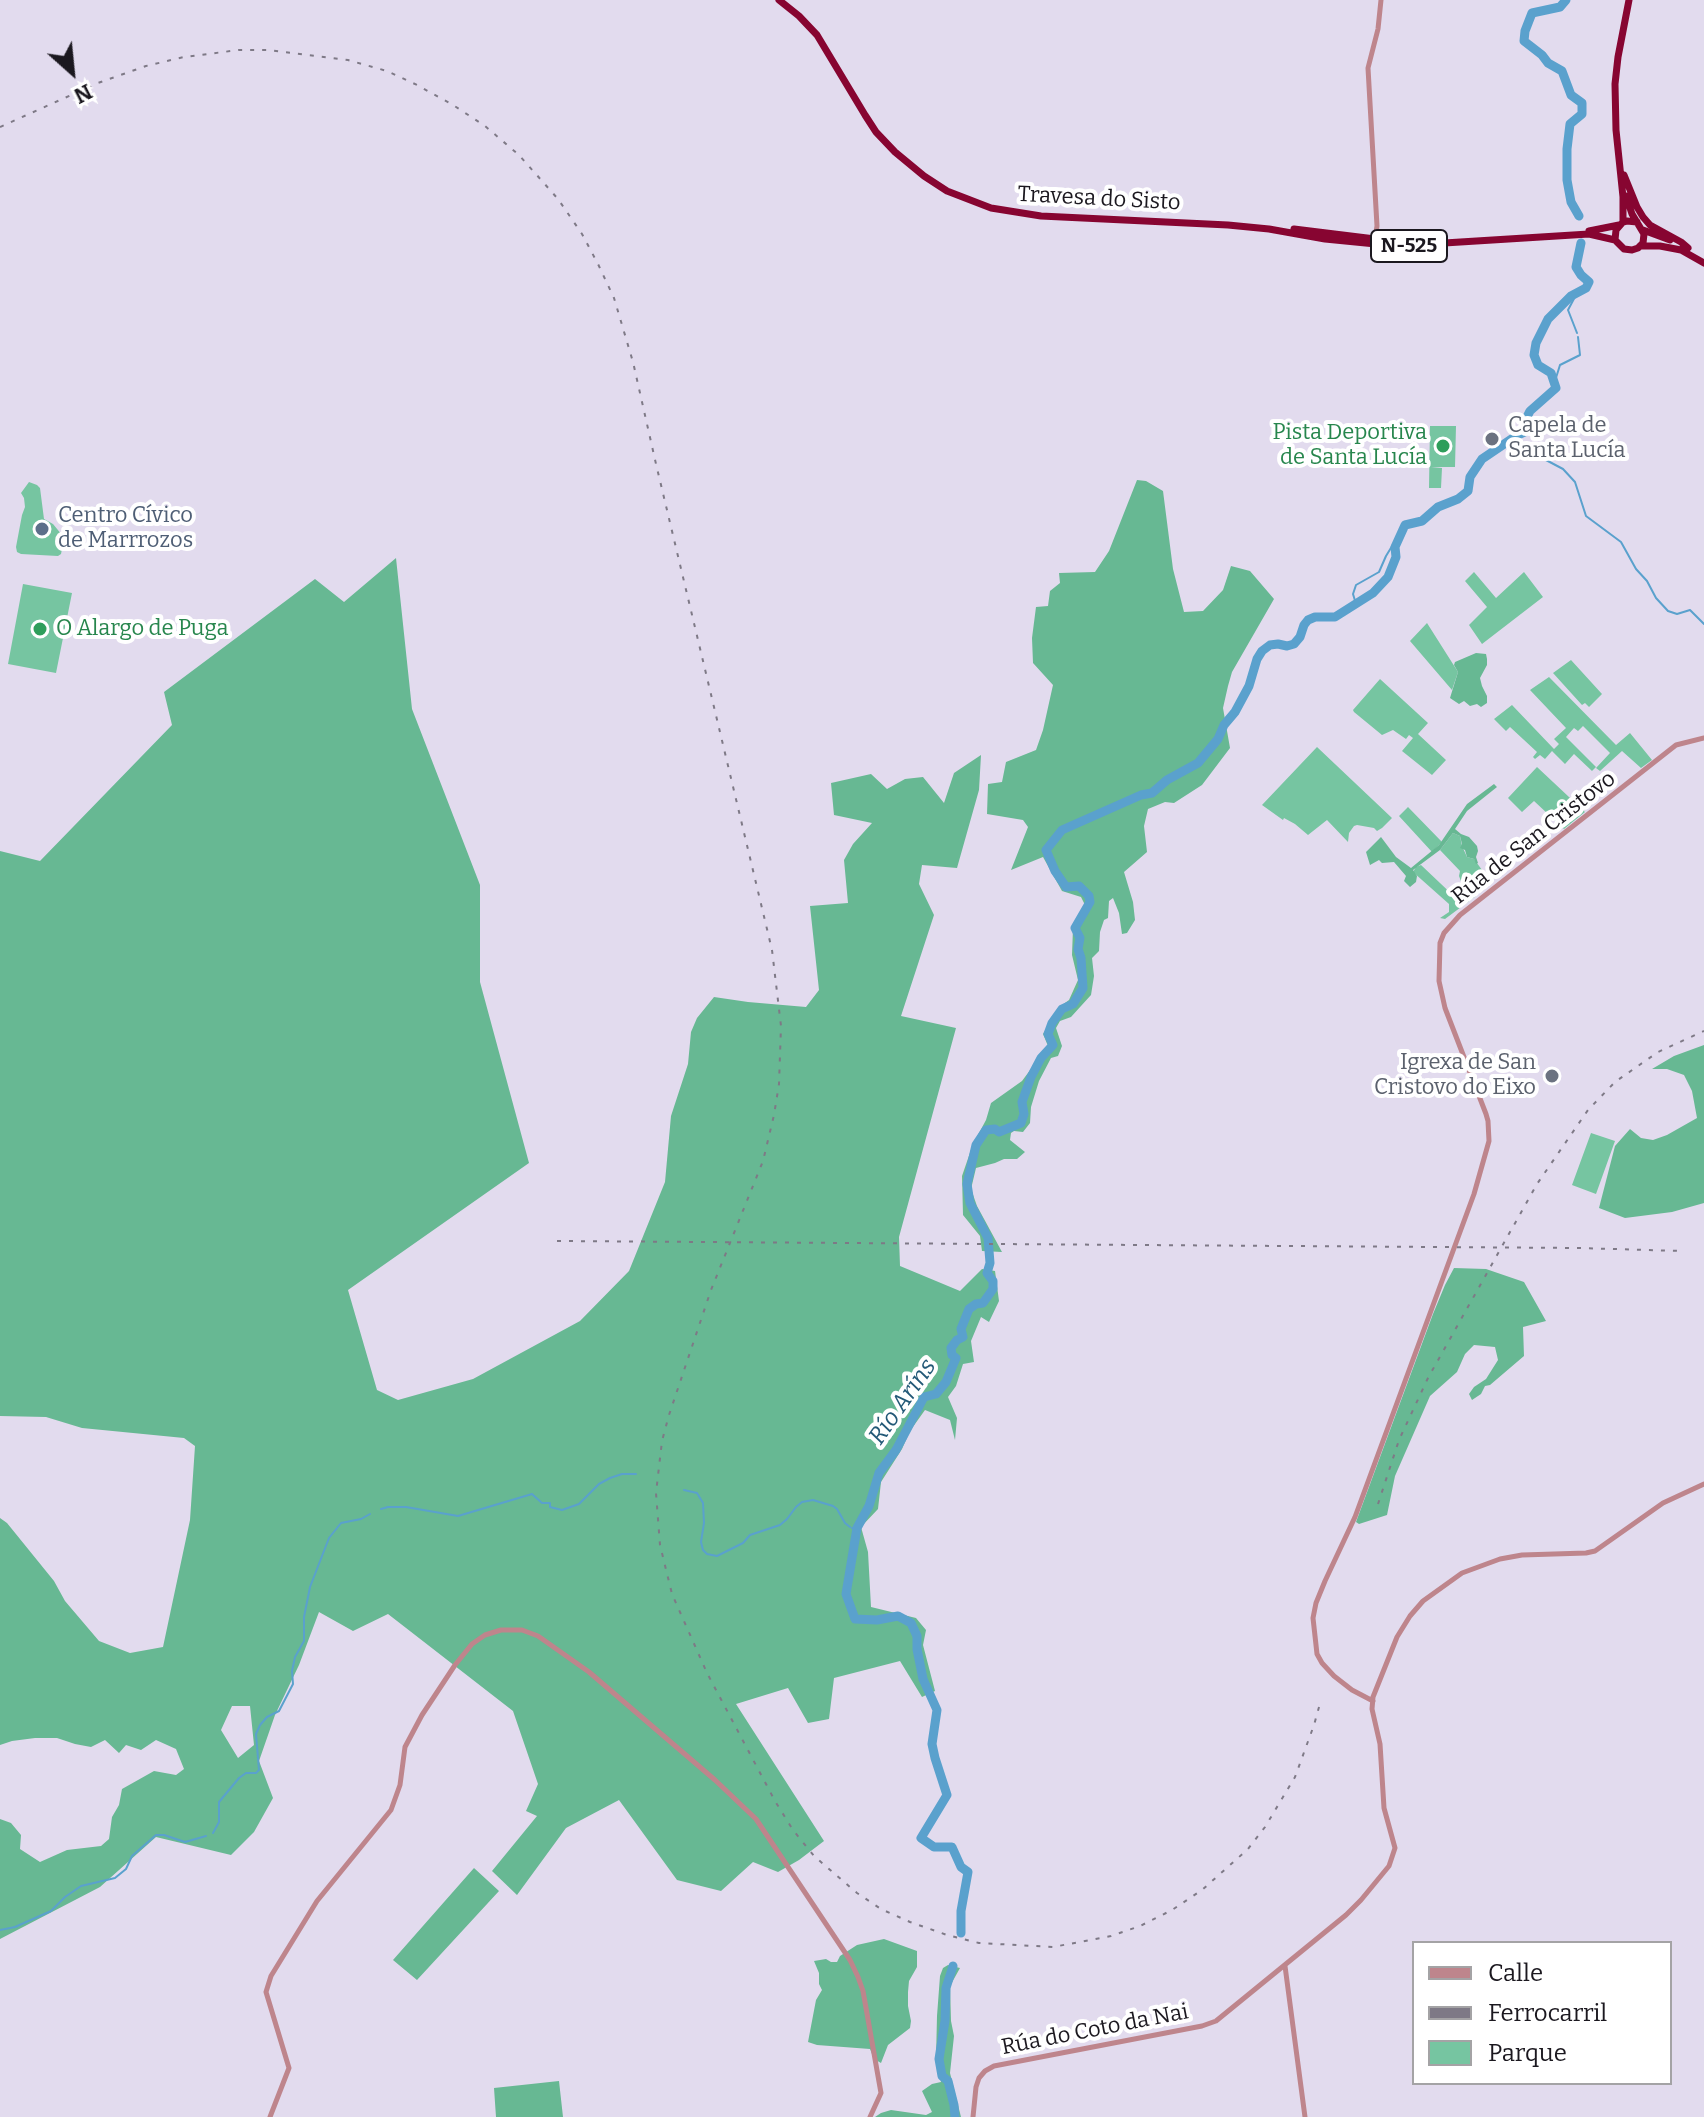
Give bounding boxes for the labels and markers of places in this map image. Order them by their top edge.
place label: Capela de Santa Lucía [1508,413,1626,464]
place label: Pista Deportiva de Santa Lucía [1272,420,1427,472]
marker: Capela de Santa Lucía [1483,430,1501,448]
marker: Pista Deportiva de Santa Lucía [1434,437,1452,455]
place label: Centro Cívico de Marrrozos [58,503,193,554]
marker: Centro Cívico de Marrrozos [33,520,51,538]
place label: O Alargo de Puga [56,616,229,642]
marker: O Alargo de Puga [31,620,49,638]
place label: Igrexa de San Cristovo do Eixo [1374,1050,1536,1102]
marker: Igrexa de San Cristovo do Eixo [1543,1067,1561,1085]

